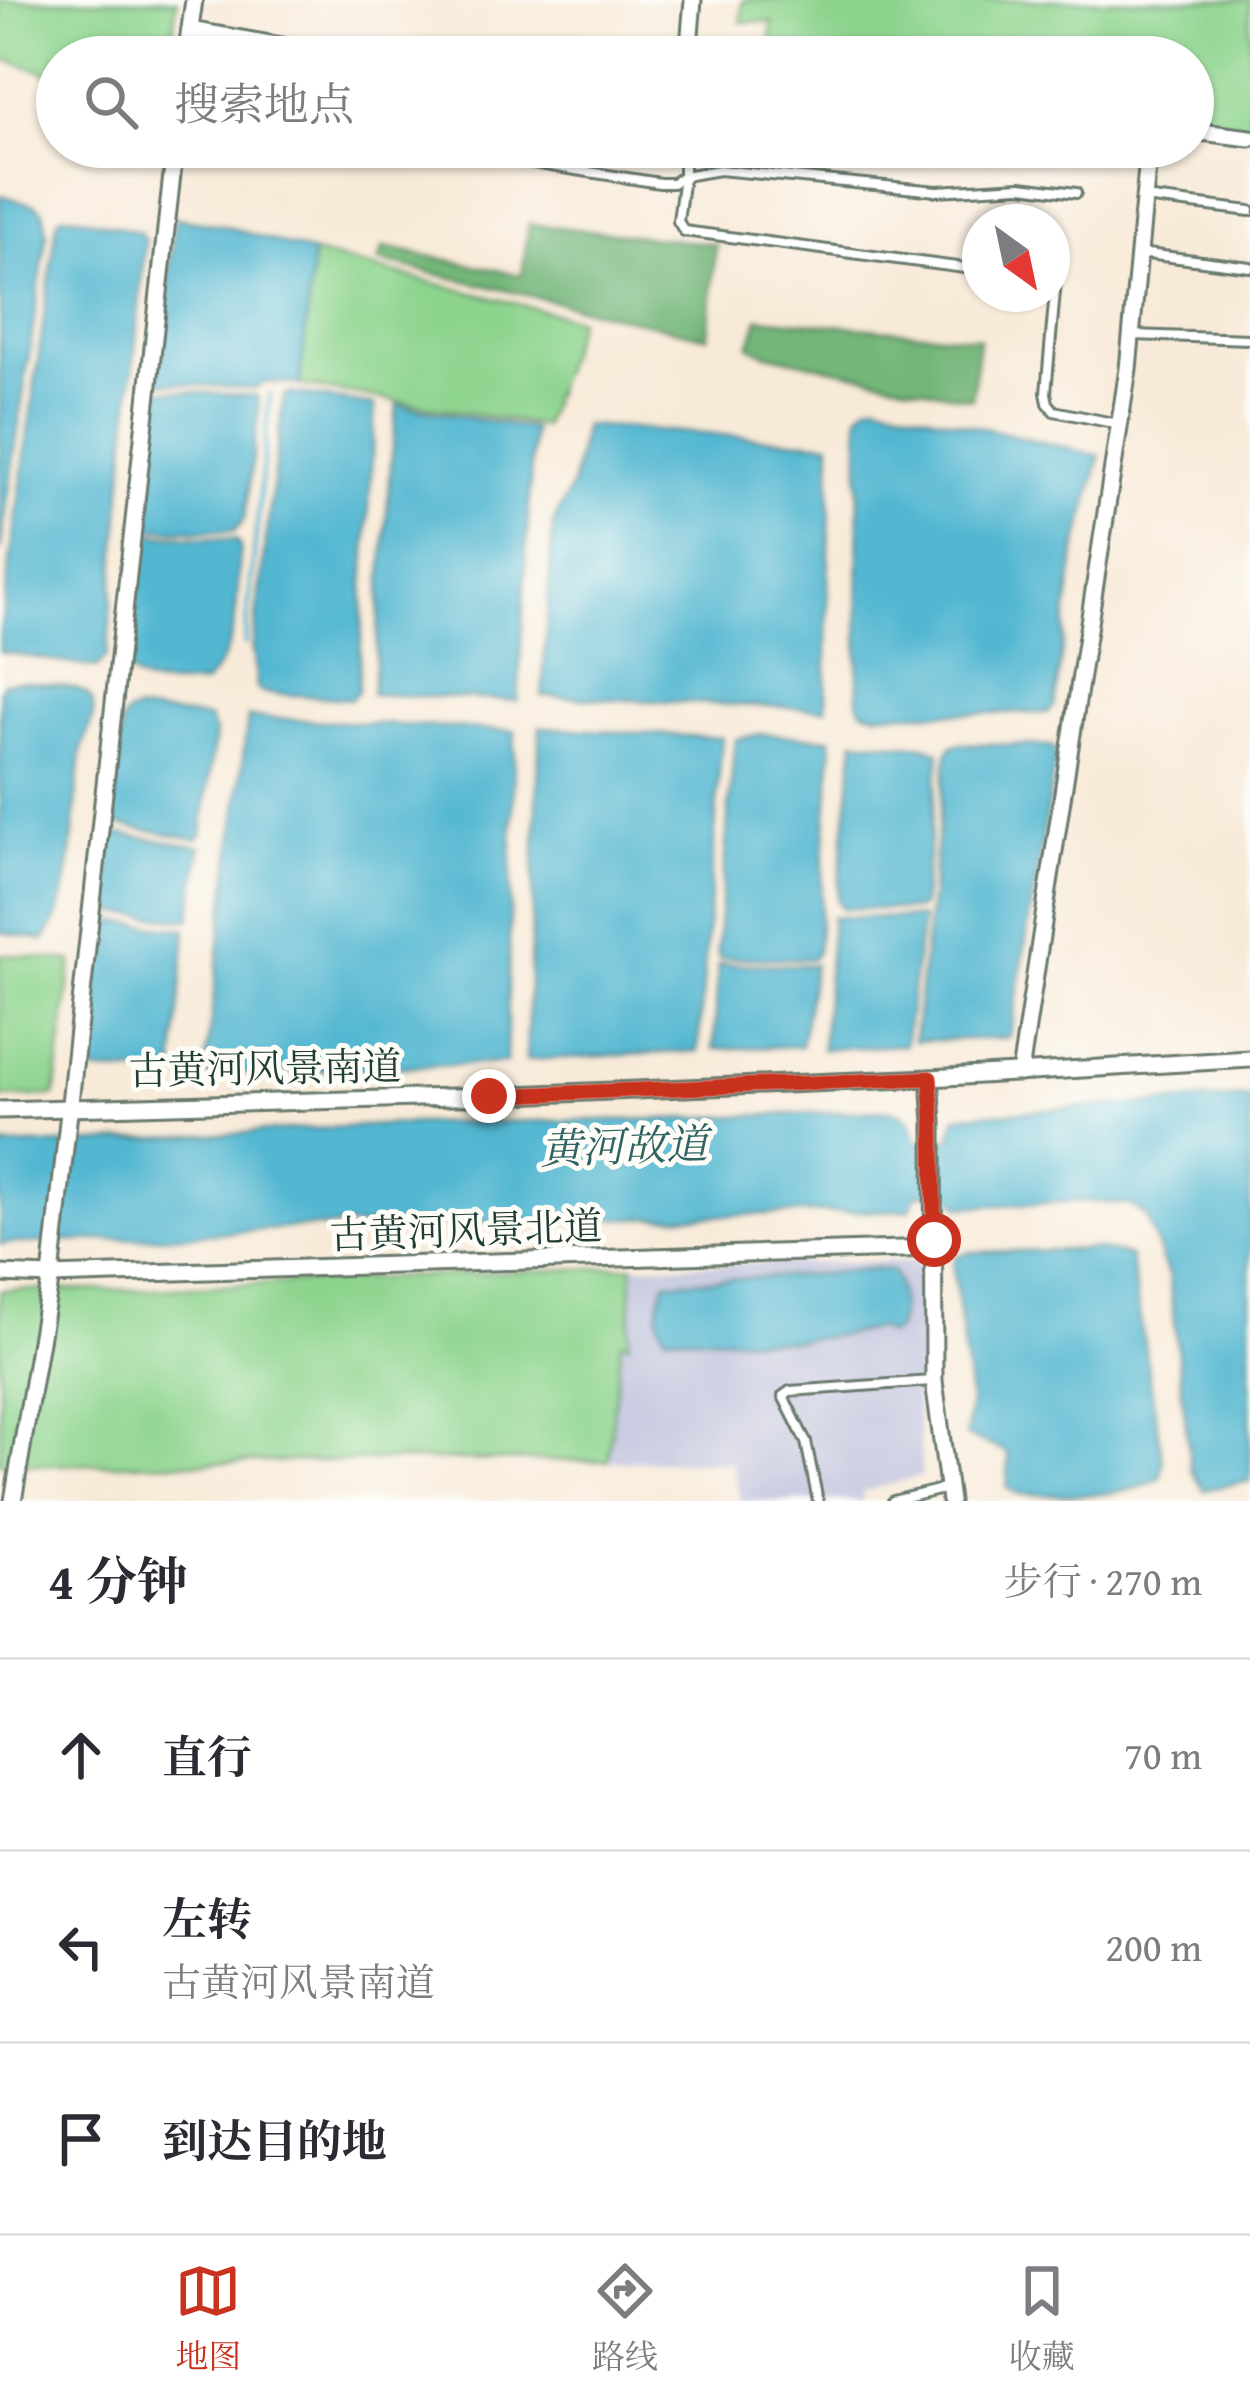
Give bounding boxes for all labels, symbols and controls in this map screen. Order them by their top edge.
search box [36,36,1214,168]
icon: search [78,69,144,135]
text: 搜索地点 [174,71,354,136]
north arrow [962,204,1070,312]
street label: 古黄河风景南道 [128,1037,402,1098]
route end [462,1069,516,1123]
water label: 黄河故道 [539,1112,715,1179]
street label: 古黄河风景北道 [329,1196,603,1263]
route start [907,1213,961,1267]
text: 4 分钟 [48,1543,188,1618]
text: 步行 · 270 m [1004,1552,1202,1609]
icon: ahead [48,1722,114,1788]
text: 直行 [162,1724,252,1789]
text: 70 m [1124,1726,1202,1783]
text: 左转 [162,1886,252,1951]
icon: left [48,1914,114,1980]
text: 200 m [1105,1918,1202,1975]
text: 古黄河风景南道 [162,1953,435,2010]
icon: arrive [48,2106,114,2172]
text: 到达目的地 [162,2108,387,2173]
tab: 地图 [175,2258,241,2380]
tab: 路线 [592,2258,658,2380]
tab: 收藏 [1009,2258,1075,2380]

